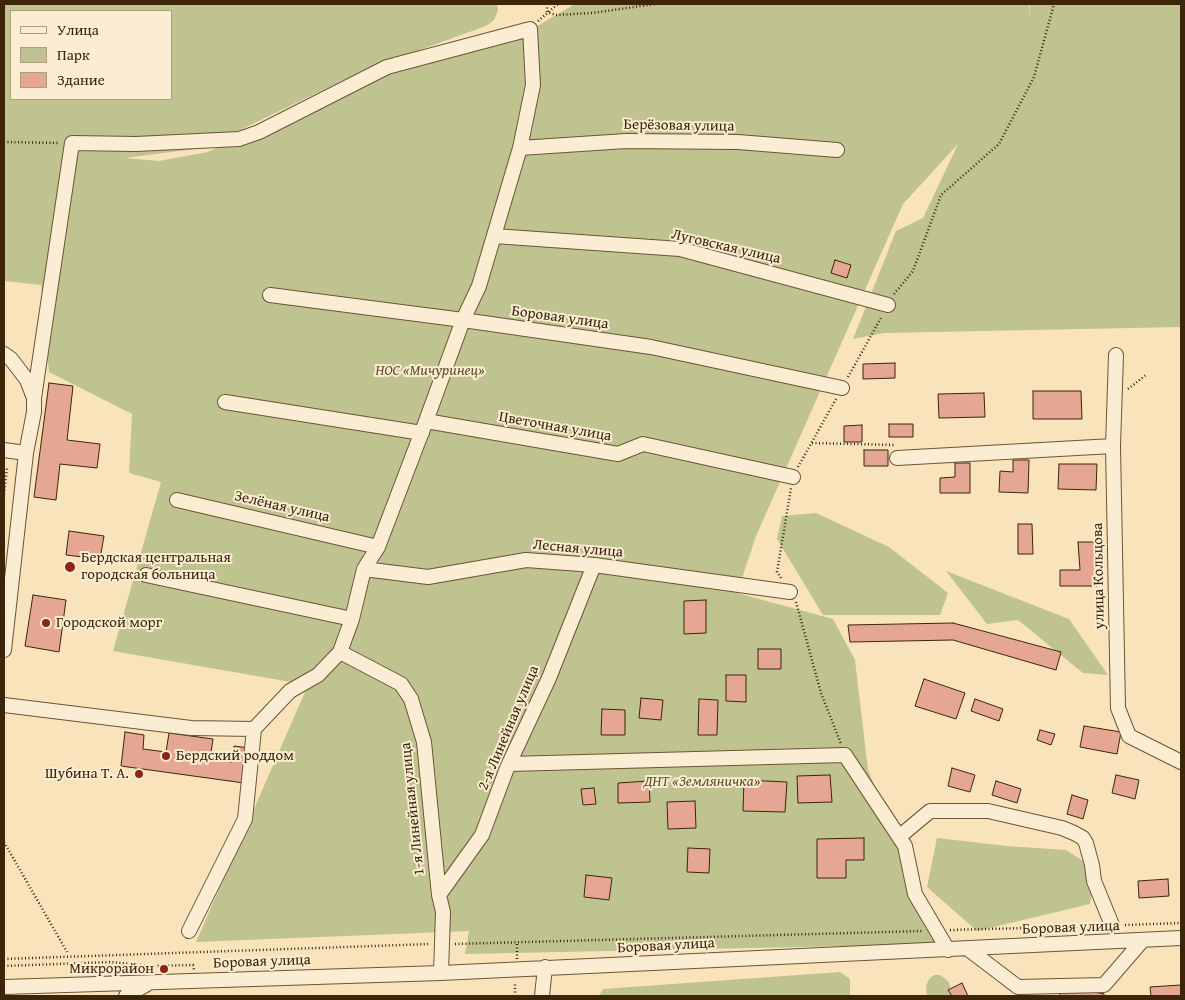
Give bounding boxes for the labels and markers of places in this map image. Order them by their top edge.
place label: Бердская центральная городская больница [81,549,231,584]
marker: Бердская центральная городская больница [63,560,77,574]
place label: Городской морг [56,614,162,632]
marker: Городской морг [40,617,52,629]
place label: Бердский роддом [176,747,294,765]
marker: Бердский роддом [160,750,172,762]
place label: Шубина Т. А. [45,765,129,783]
marker: Шубина Т. А. [133,768,145,780]
place label: Микрорайон [69,960,154,978]
marker: Микрорайон [158,963,170,975]

